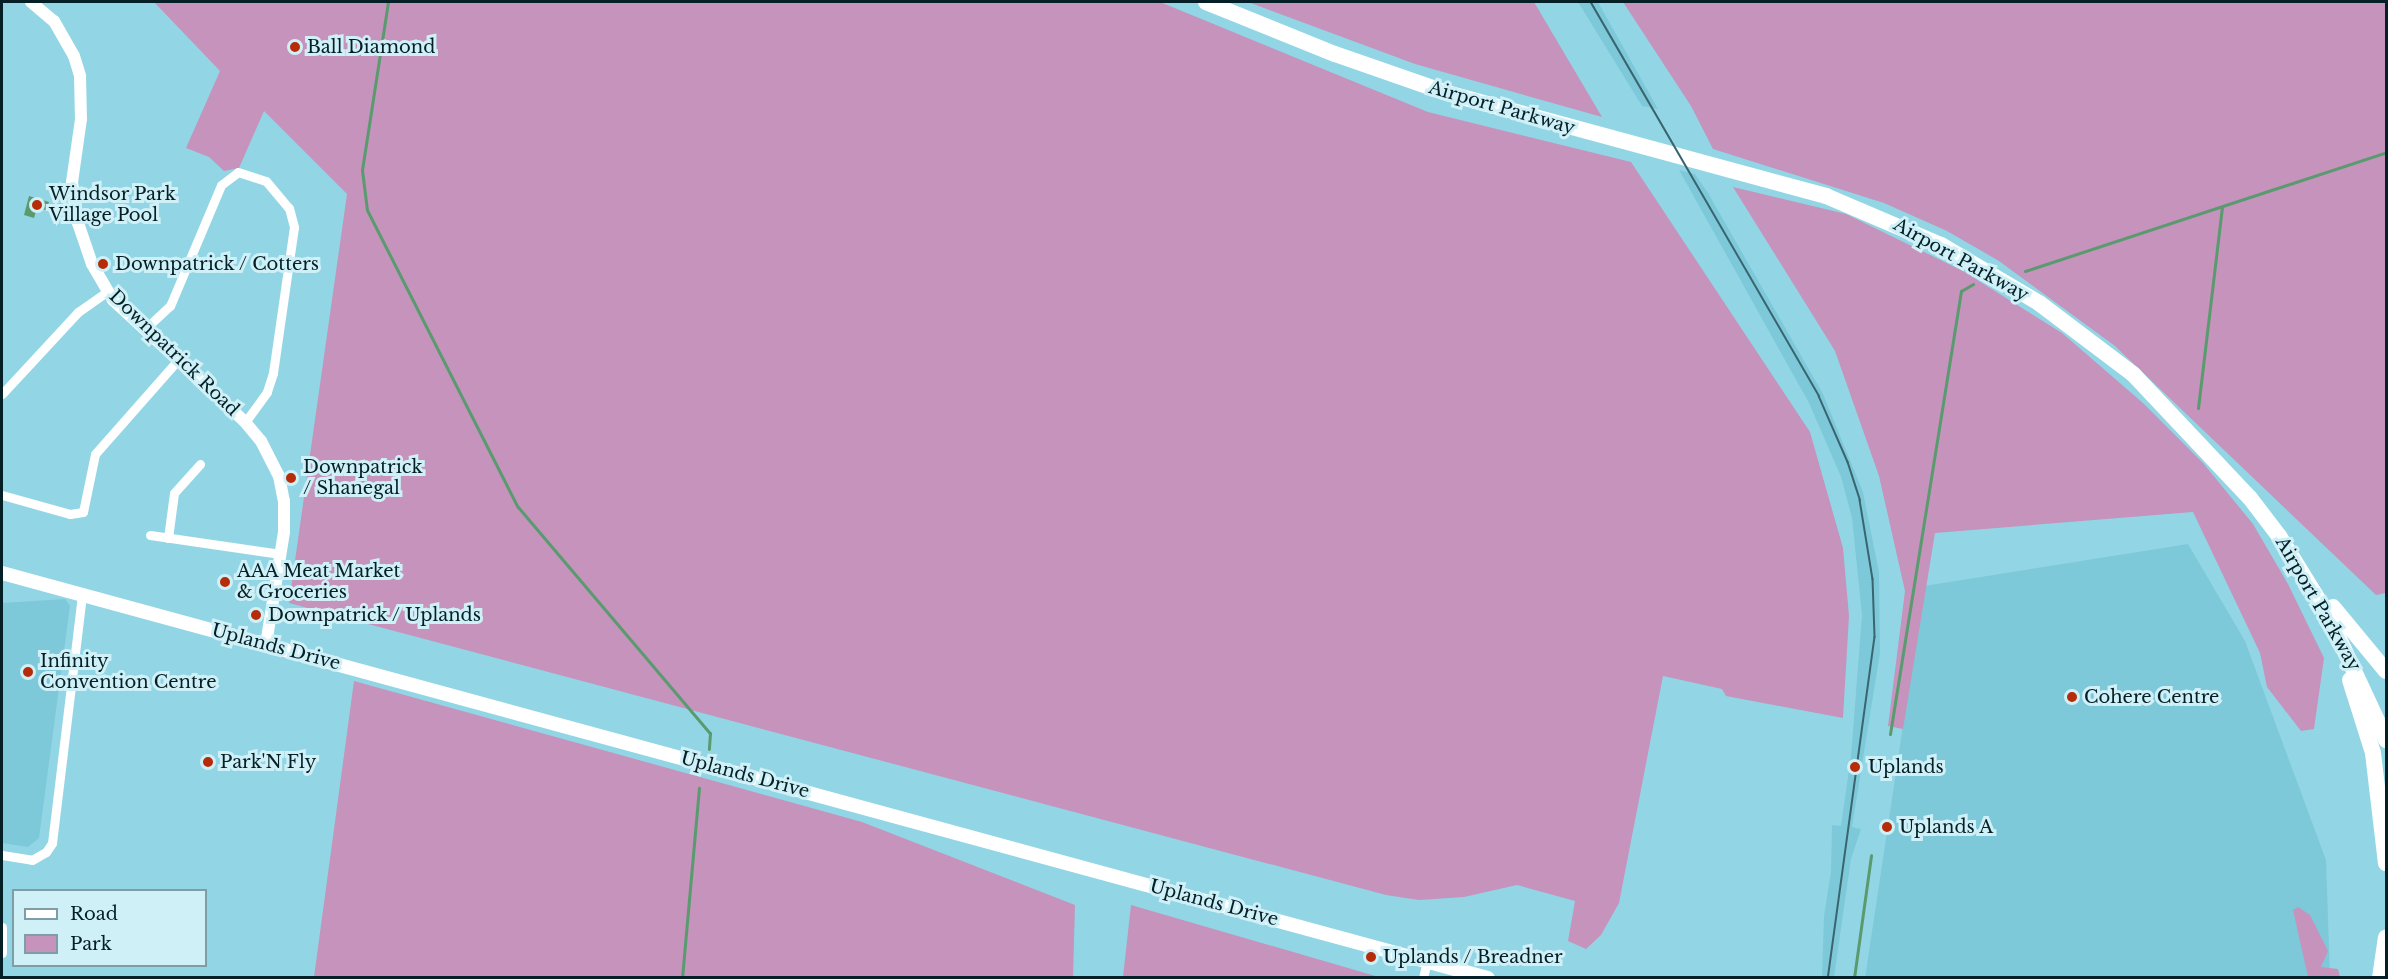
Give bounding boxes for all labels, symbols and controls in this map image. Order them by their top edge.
place label: Ball Diamond [307,36,435,58]
marker: Ball Diamond [288,40,302,54]
street label: Airport Parkway [1426,77,1578,139]
place label: Windsor Park Village Pool [49,184,176,226]
marker: Windsor Park Village Pool [30,198,44,212]
street label: Airport Parkway [1890,214,2032,306]
place label: Downpatrick / Cotters [115,253,320,275]
marker: Downpatrick / Cotters [96,257,110,271]
street label: Downpatrick Road [104,285,244,421]
place label: Downpatrick / Shanegal [303,457,423,500]
marker: Downpatrick / Shanegal [284,471,298,485]
street label: Airport Parkway [2271,533,2365,675]
place label: AAA Meat Market & Groceries [237,561,401,604]
marker: AAA Meat Market & Groceries [218,575,232,589]
place label: Downpatrick / Uplands [268,604,482,626]
marker: Downpatrick / Uplands [249,608,263,622]
street label: Uplands Drive [209,619,343,675]
place label: Infinity Convention Centre [40,651,217,694]
marker: Infinity Convention Centre [21,665,35,679]
place label: Cohere Centre [2084,686,2219,708]
marker: Cohere Centre [2065,690,2079,704]
street label: Uplands Drive [678,747,812,803]
place label: Park'N Fly [220,751,316,773]
marker: Park'N Fly [201,755,215,769]
place label: Uplands [1868,756,1944,778]
marker: Uplands [1846,758,1864,776]
place label: Uplands A [1899,816,1994,838]
marker: Uplands A [1880,820,1894,834]
street label: Uplands Drive [1147,875,1281,931]
legend [12,889,207,967]
text: Road [70,903,118,925]
text: Park [70,933,112,955]
place label: Uplands / Breadner [1383,946,1563,968]
marker: Uplands / Breadner [1364,950,1378,964]

